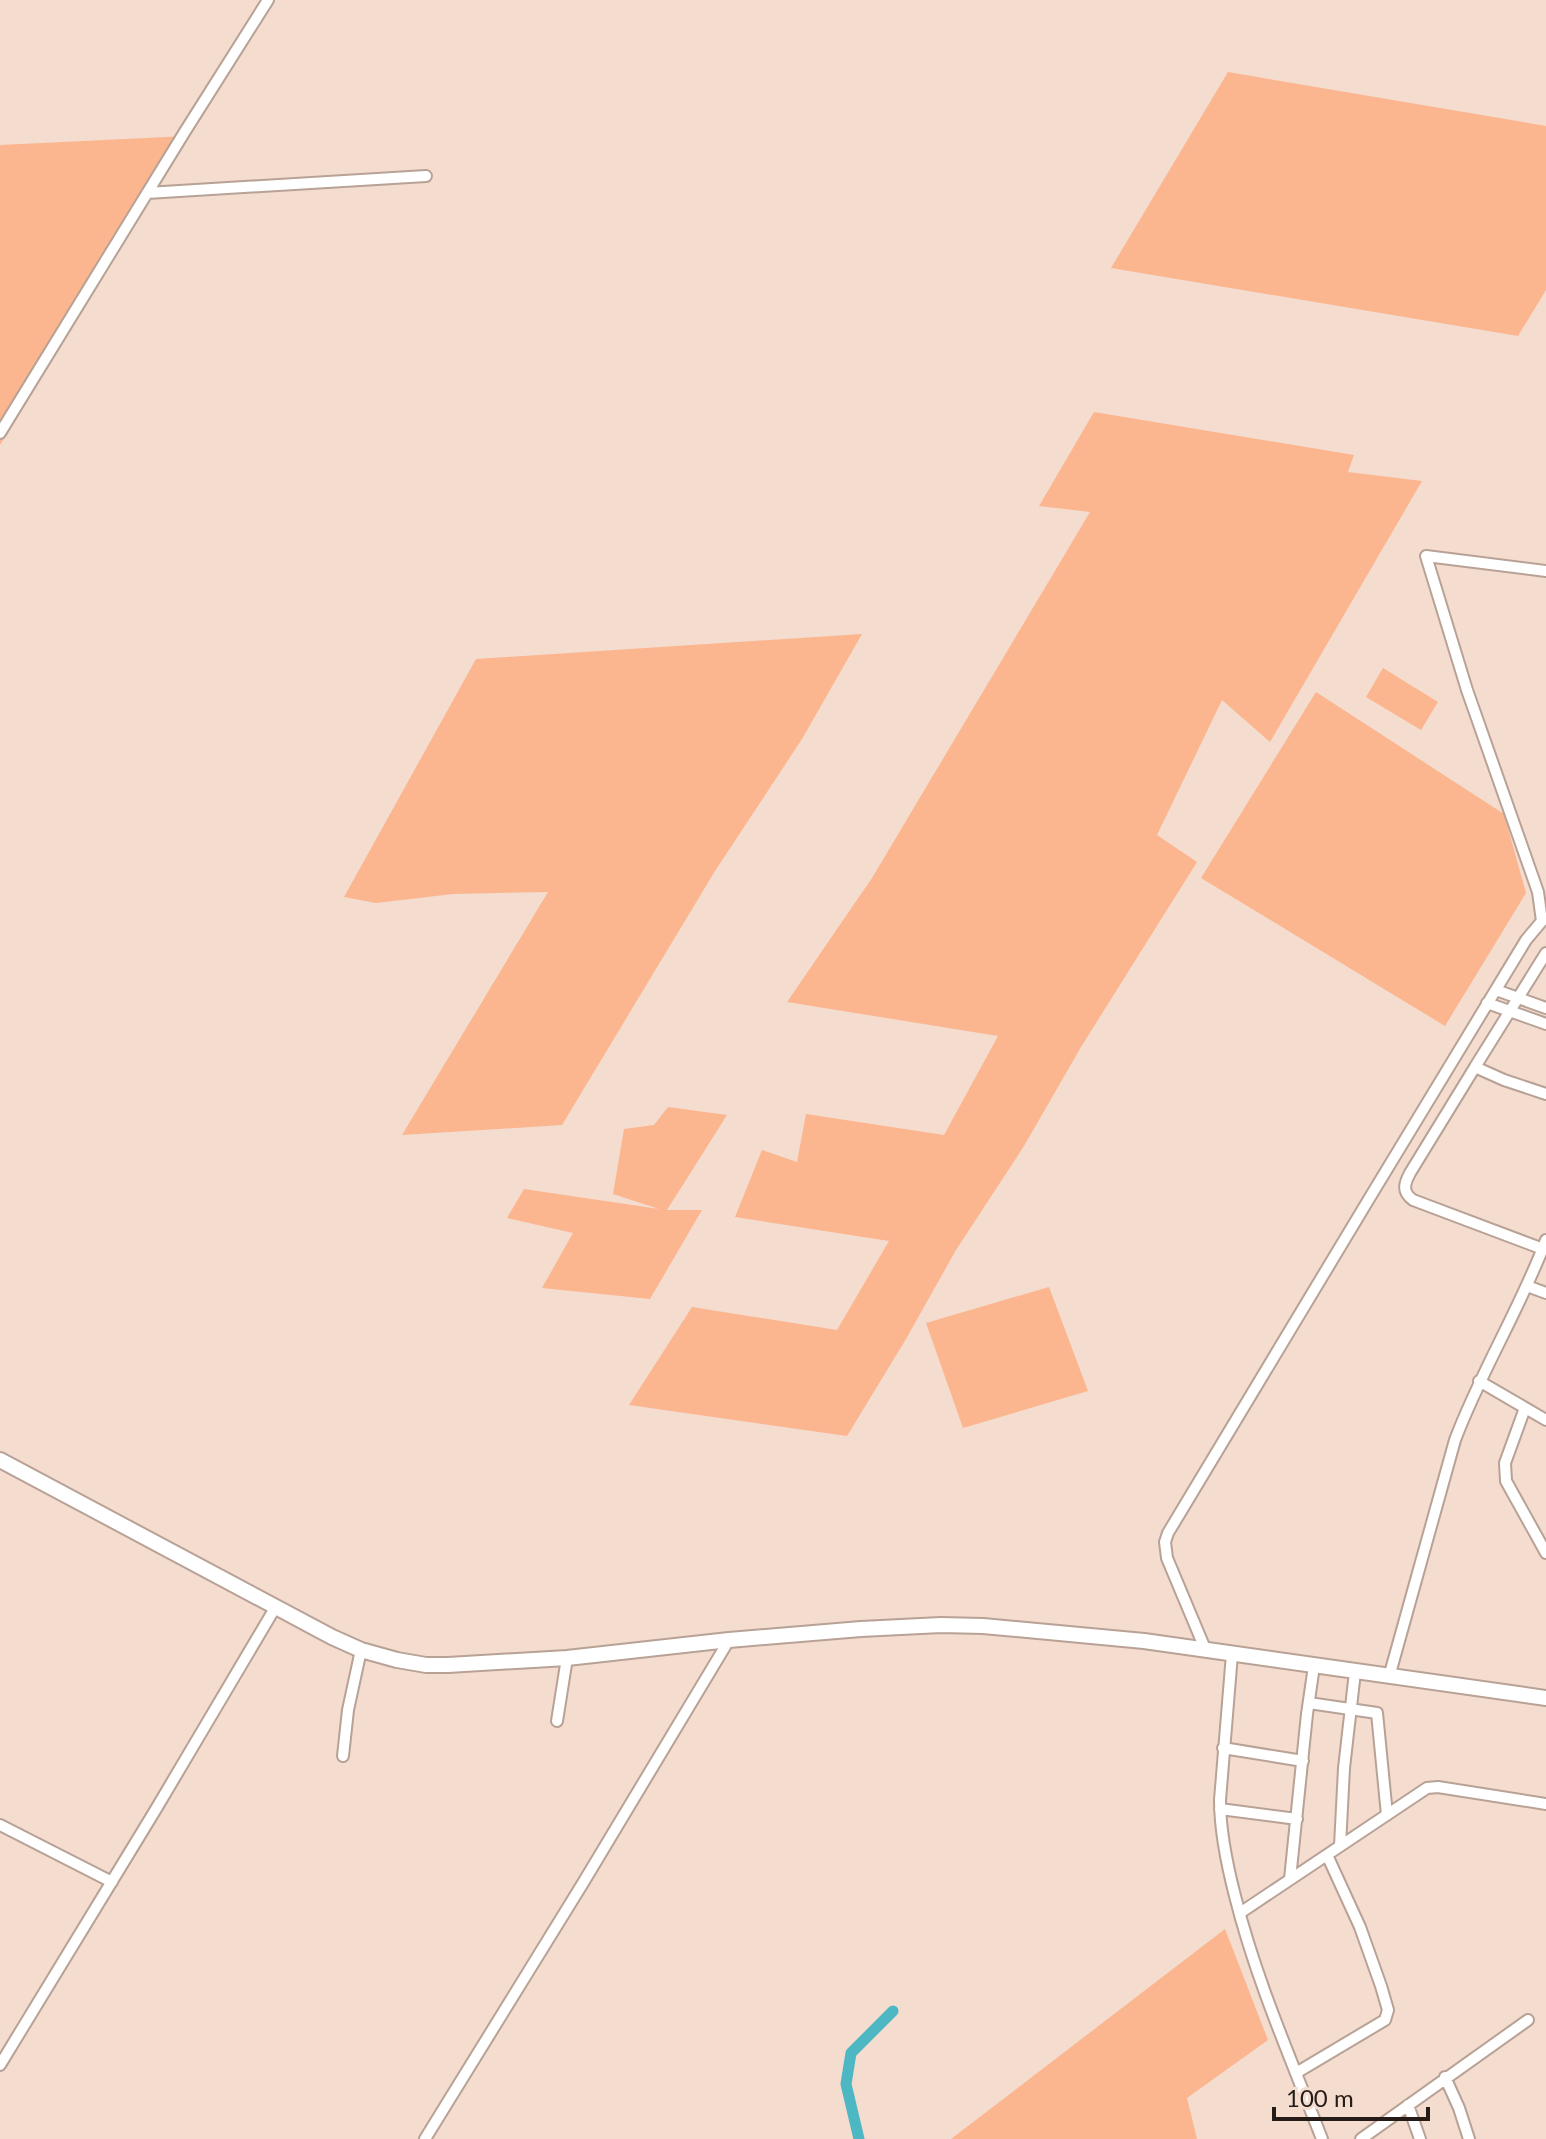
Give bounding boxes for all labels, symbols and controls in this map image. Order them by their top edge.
scale bar [1274,2071,1428,2121]
text: 100 m [1286,2083,1354,2112]

